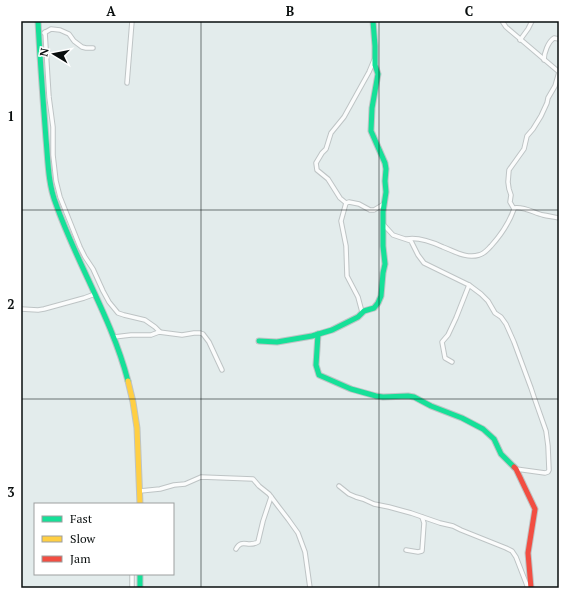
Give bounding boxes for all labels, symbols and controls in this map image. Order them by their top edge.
text: A [106,2,116,20]
text: B [286,2,294,20]
text: C [465,2,473,20]
north arrow [34,34,74,74]
text: N [37,46,52,58]
text: 1 [7,107,15,125]
text: 2 [7,295,15,313]
text: 3 [7,483,15,501]
legend [34,503,174,575]
text: Fast [70,511,93,526]
text: Slow [70,531,96,546]
text: Jam [70,551,91,566]

